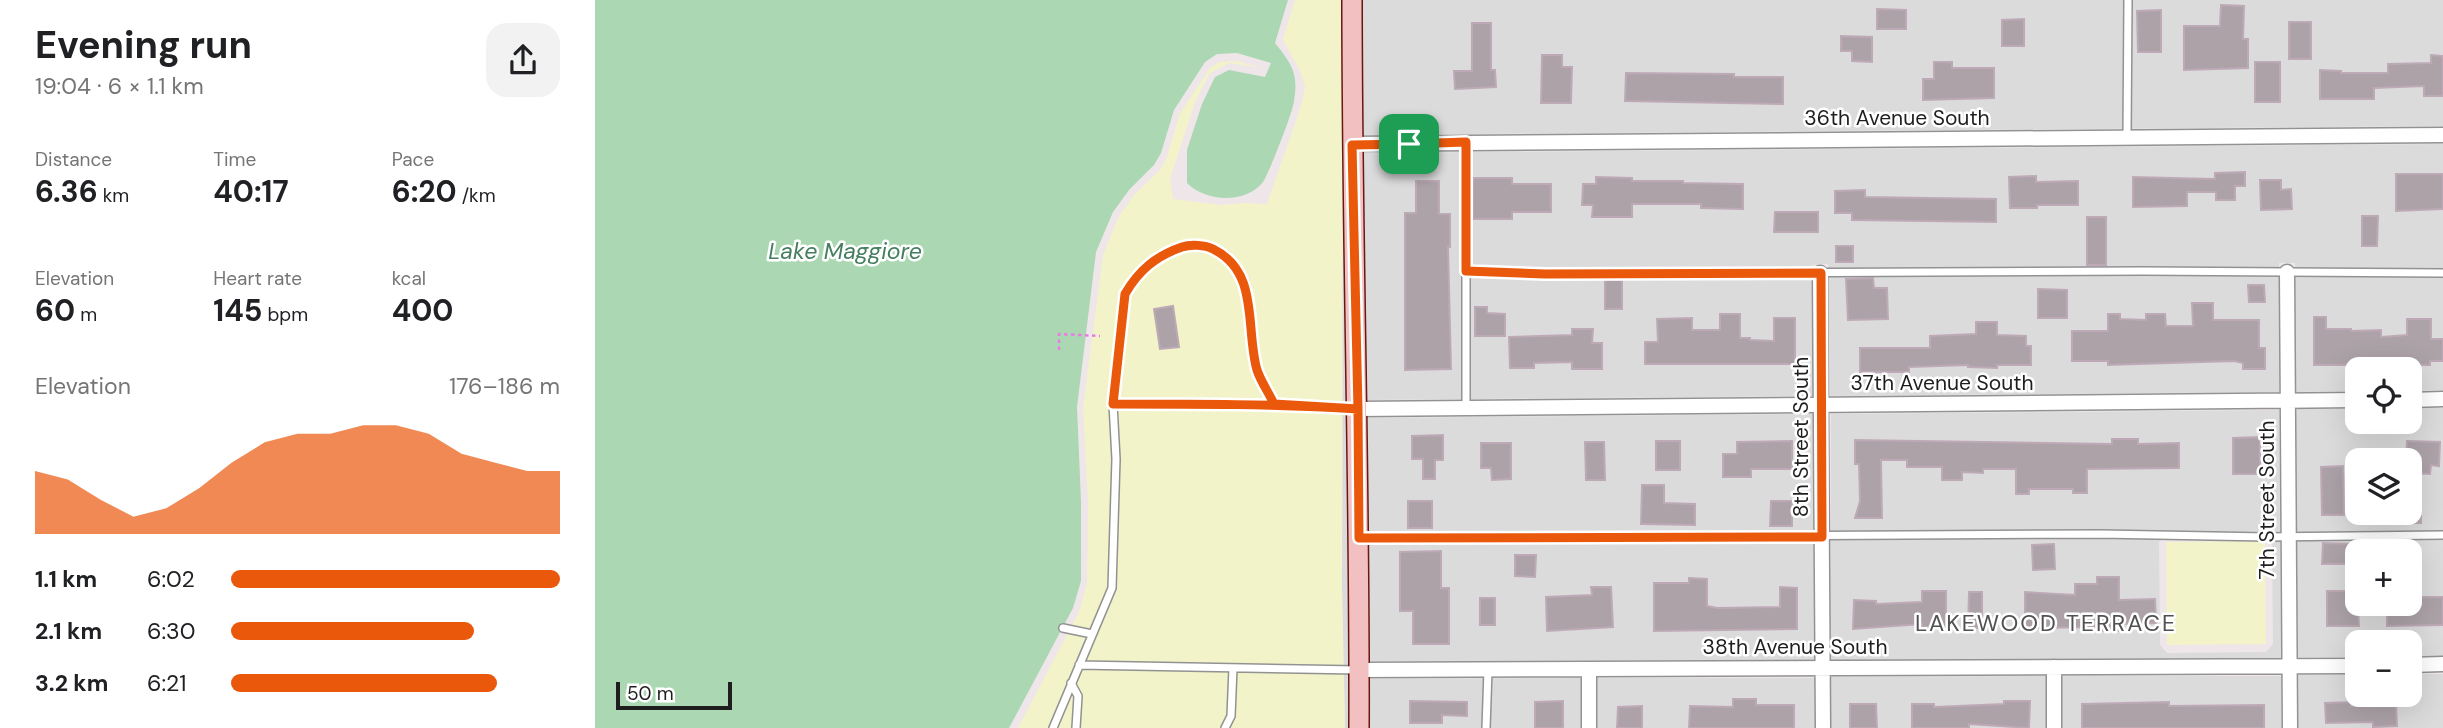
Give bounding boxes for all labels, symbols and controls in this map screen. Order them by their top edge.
text: Evening run [35,20,252,70]
button: share [486,23,560,97]
text: 19:04 · 6 × 1.1 km [35,71,204,101]
street label: 36th Avenue South [1804,104,1990,132]
pin [1379,114,1439,174]
icon: arrive [1390,125,1428,163]
text: Distance [35,147,112,172]
text: Time [213,147,256,172]
text: Pace [392,147,434,172]
text: 6.36 [35,172,98,211]
text: 40:17 [213,172,289,211]
text: 6:20 [392,172,457,211]
text: km [98,183,129,208]
text: /km [457,183,496,208]
water label: Lake Maggiore [768,236,922,266]
text: Elevation [35,266,114,291]
text: Heart rate [213,266,302,291]
text: kcal [392,266,426,291]
text: 60 [35,291,75,330]
text: 145 [213,291,262,330]
text: 400 [392,291,453,330]
text: m [75,302,97,327]
text: bpm [262,302,308,327]
street label: 8th Street South [1787,357,1815,517]
map controls [2345,357,2422,707]
button: locate [2345,357,2422,434]
street label: 37th Avenue South [1850,369,2034,397]
text: Elevation [35,371,131,401]
text: 176–186 m [449,371,560,401]
street label: 7th Street South [2253,420,2281,580]
button: layers [2345,448,2422,525]
button: + [2345,539,2422,616]
text: 1.1 km [35,564,97,594]
text: 6:02 [147,564,195,594]
district label: LAKEWOOD TERRACE [1915,608,2177,638]
text: 2.1 km [35,616,102,646]
text: 6:30 [147,616,195,646]
button: − [2345,630,2422,707]
street label: 38th Avenue South [1703,633,1888,661]
text: 3.2 km [35,668,108,698]
text: 6:21 [147,668,187,698]
scale bar [616,679,731,711]
text: 50 m [627,681,674,706]

